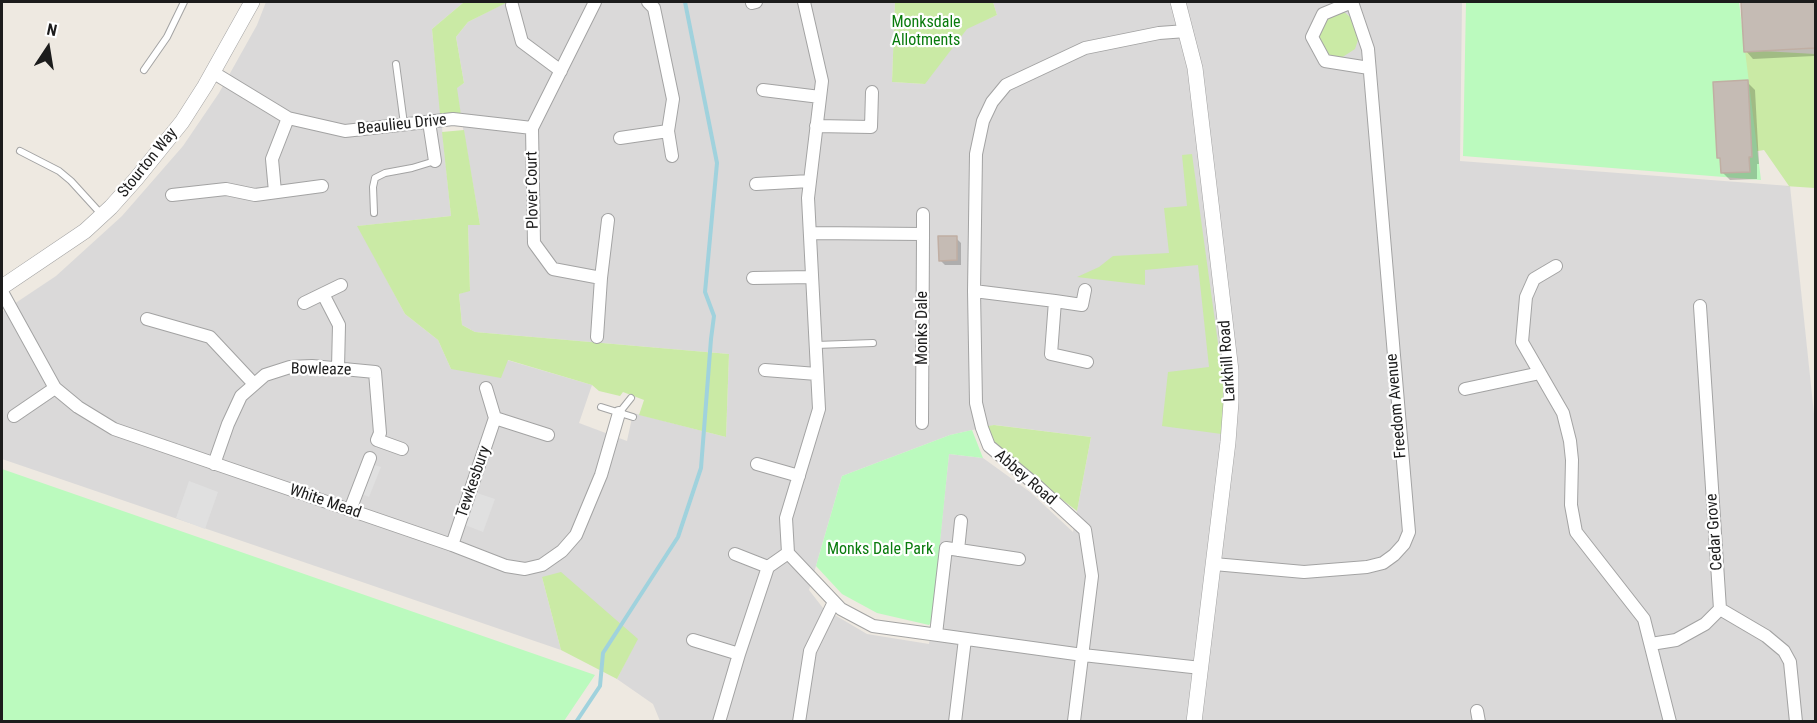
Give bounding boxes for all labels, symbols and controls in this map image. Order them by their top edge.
park label: Monksdale Allotments [891,13,961,51]
north arrow [18,18,78,78]
text: N [45,20,59,40]
street label: Beaulieu Drive [356,111,448,139]
street label: Stourton Way [114,124,182,202]
street label: Plover Court [523,151,543,229]
street label: Monks Dale [913,291,933,365]
street label: Larkhill Road [1216,319,1240,403]
street label: Freedom Avenue [1383,353,1411,459]
street label: Bowleaze [291,360,351,380]
street label: Tewkesbury [453,444,495,520]
street label: Abbey Road [990,446,1060,510]
street label: White Mead [287,481,363,523]
street label: Cedar Grove [1703,493,1727,571]
park label: Monks Dale Park [827,540,933,560]

